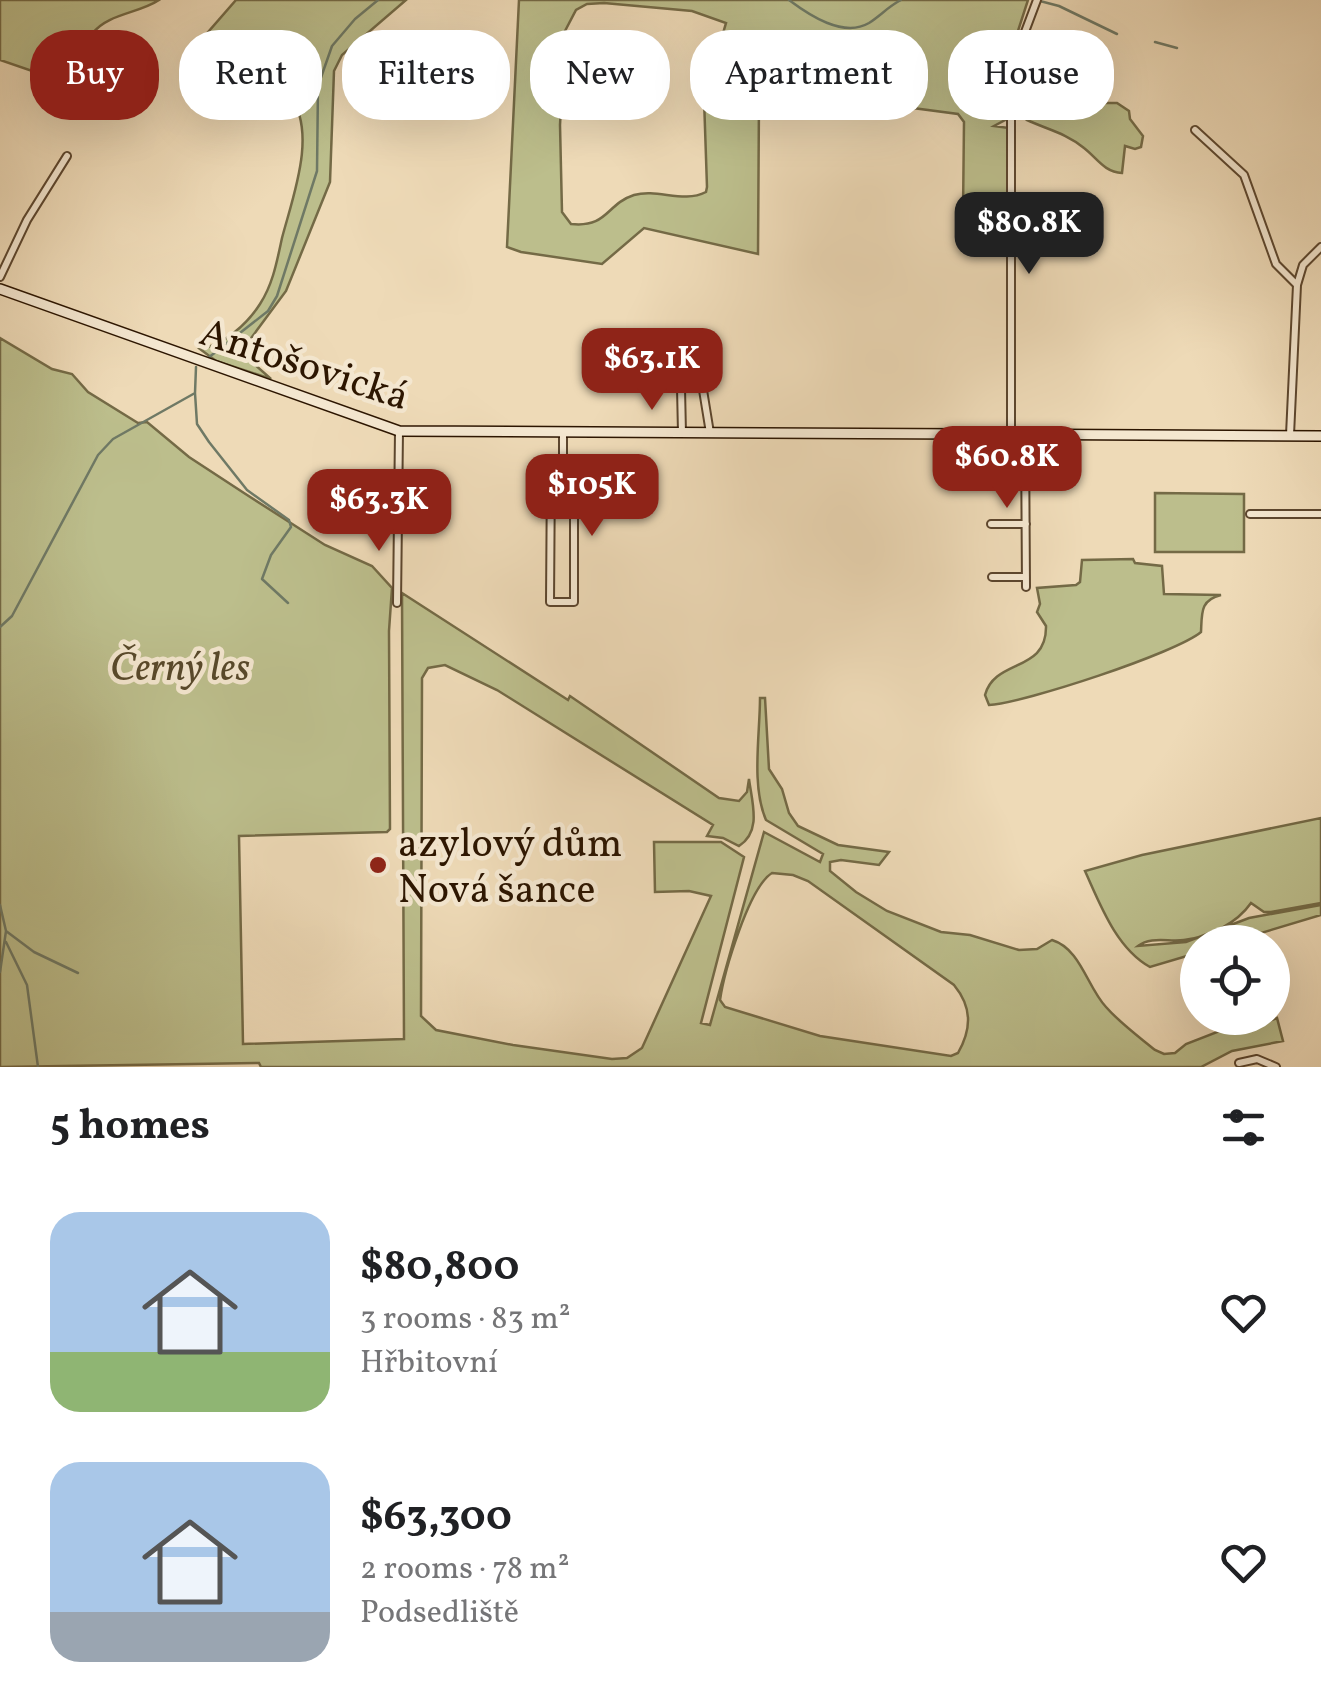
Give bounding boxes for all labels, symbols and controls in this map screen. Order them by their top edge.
chip: Buy [30,30,159,120]
chip: Rent [179,30,322,120]
chip: Filters [342,30,510,120]
chip: New [530,30,670,120]
chip: Apartment [690,30,928,120]
chip: House [948,30,1114,120]
pin: $80.8K [948,192,1110,277]
text: $80.8K [977,202,1081,246]
street label: Antošovická [192,307,415,427]
pin: $63.1K [571,328,733,413]
text: $63.1K [604,338,700,382]
pin: $60.8K [926,426,1088,511]
text: $60.8K [955,436,1059,480]
pin: $105K [522,454,662,539]
text: $105K [548,464,636,508]
pin: $63.3K [298,469,460,554]
text: $63.3K [329,479,429,523]
park label: Černý les [110,642,250,698]
place label: azylový dům Nová šance [398,818,623,920]
marker: azylový dům Nová šance [367,854,389,876]
map controls [1180,925,1290,1035]
button: locate [1180,925,1290,1035]
text: 5 homes [50,1098,210,1157]
icon: filters [1216,1100,1271,1155]
text: $80,800 [360,1239,519,1298]
icon: home [130,1252,250,1372]
icon: heart [1216,1285,1271,1340]
text: 3 rooms · 83 m² [360,1298,571,1342]
text: Hřbitovní [360,1342,498,1386]
text: $63,300 [360,1489,512,1548]
icon: home [130,1502,250,1622]
icon: heart [1216,1535,1271,1590]
text: 2 rooms · 78 m² [360,1548,570,1592]
text: Podsedliště [360,1592,519,1636]

